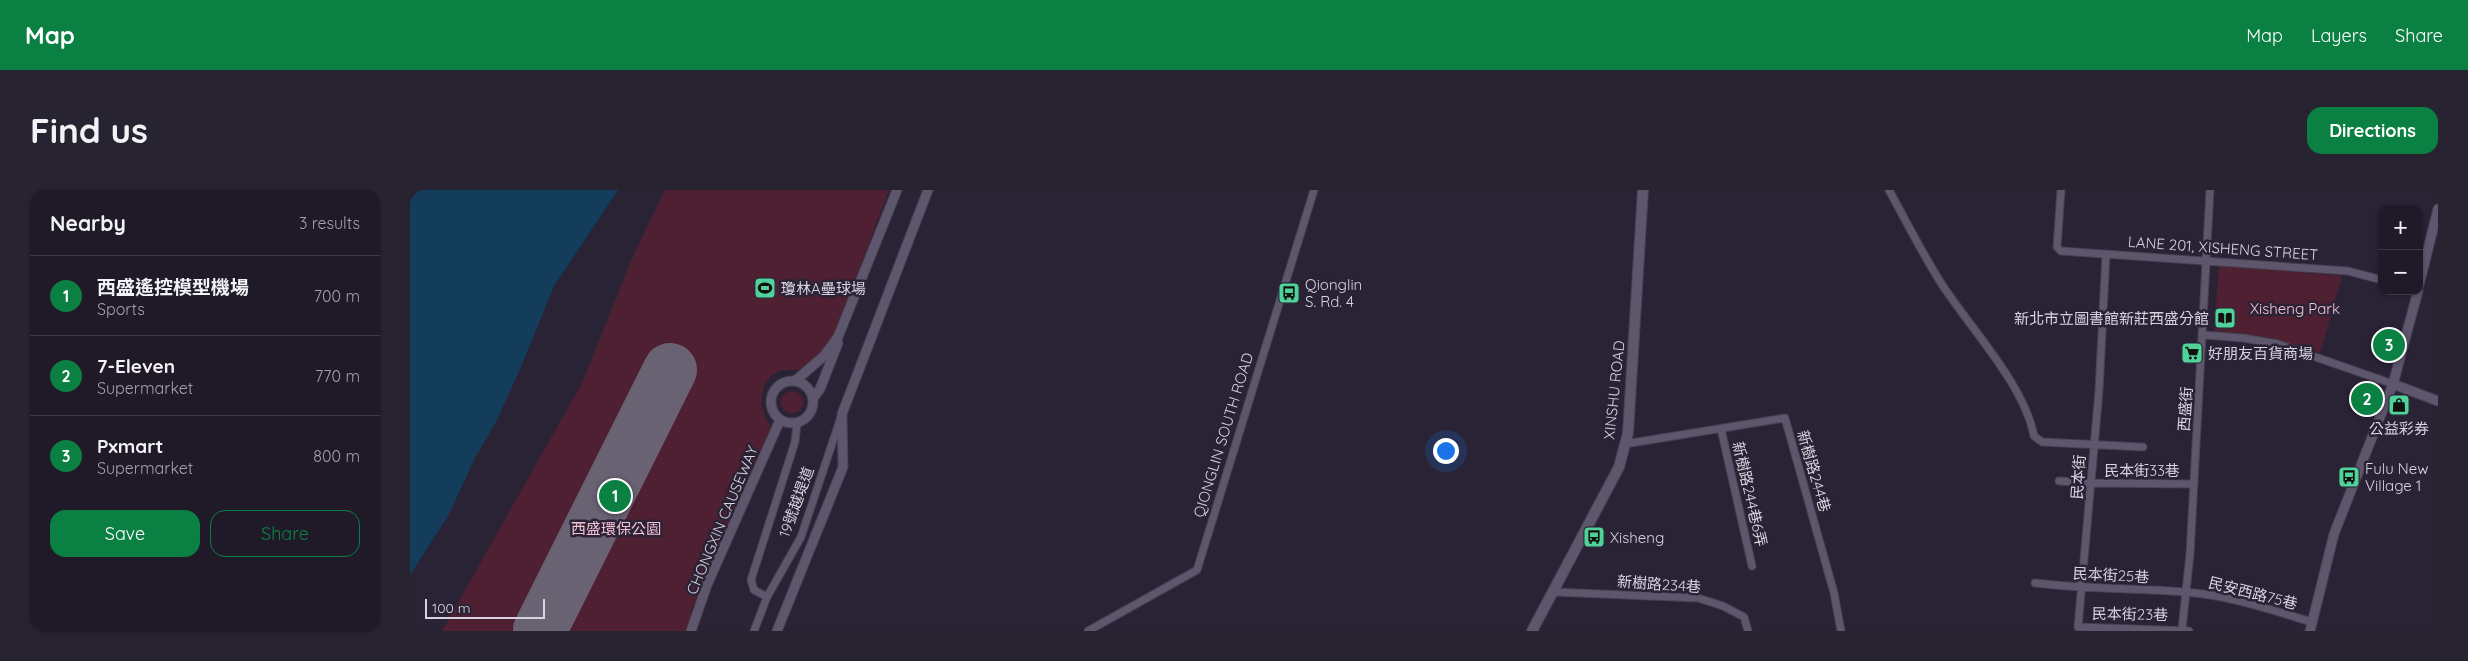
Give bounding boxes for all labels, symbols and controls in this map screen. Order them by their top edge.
text: Map [25,20,75,50]
text: Map [2246,24,2283,47]
text: Layers [2311,24,2367,47]
text: Share [2395,24,2443,47]
button: Directions [2307,107,2438,154]
text: Find us [30,108,148,152]
map controls [2378,205,2423,295]
button: + [2378,205,2423,250]
text: Nearby [50,210,126,236]
text: 3 results [299,213,360,233]
street label: LANE 201, XISHENG STREET [2127,232,2319,264]
button: − [2378,250,2423,295]
text: 西盛遙控模型機場 [97,275,249,299]
place label: Qionglin S. Rd. 4 [1305,275,1362,311]
sports icon: 瓊林A壘球場 [753,276,777,300]
place label: 瓊林A壘球場 [781,279,866,298]
bus stop icon: Qionglin S. Rd. 4 [1277,281,1301,305]
text: 1 [63,286,69,306]
text: 700 m [314,286,360,306]
text: Sports [97,299,145,319]
park label: Xisheng Park [2250,299,2340,318]
library icon: 新北市立圖書館新莊西盛分館 [2213,306,2237,330]
place label: 新北市立圖書館新莊西盛分館 [2014,309,2209,328]
pin: 3 [2373,326,2405,364]
street label: XINSHU ROAD [1599,339,1629,441]
supermarket icon: 好朋友百貨商場 [2180,341,2204,365]
place label: 好朋友百貨商場 [2208,344,2313,363]
street label: QIONGLIN SOUTH ROAD [1189,350,1257,520]
text: 7-Eleven [97,354,175,378]
text: 2 [61,366,71,386]
text: 770 m [315,366,360,386]
text: Supermarket [97,378,193,398]
pin: 2 [2351,380,2383,418]
street label: 西盛街 [2174,386,2196,432]
shop icon: 公益彩券 [2387,393,2411,417]
place label: 公益彩券 [2369,419,2429,438]
street label: 新樹路244巷 [1793,428,1835,514]
text: Pxmart [97,434,163,458]
your location [1433,438,1459,464]
street label: 新樹路244巷6弄 [1729,440,1771,548]
street label: CHONGXIN CAUSEWAY [682,442,762,597]
text: 3 [62,446,70,466]
text: 800 m [313,446,360,466]
street label: 民本街 [2067,454,2089,500]
text: Supermarket [97,458,193,478]
place label: Fulu New Village 1 [2365,459,2428,495]
street label: 民本街33巷 [2104,461,2180,480]
street label: 19號越堤道 [774,464,818,540]
bus stop icon: Fulu New Village 1 [2337,465,2361,489]
pin: 1 [599,477,631,515]
button: Save [50,510,200,557]
button: Share [210,510,360,557]
park label: 西盛環保公園 [571,519,661,538]
bus stop icon: Xisheng [1582,525,1606,549]
place label: Xisheng [1610,528,1664,547]
street label: 民本街25巷 [2072,564,2150,586]
street label: 新樹路234巷 [1616,572,1702,596]
street label: 民安西路75巷 [2207,573,2299,613]
scale bar [425,596,545,619]
text: 100 m [432,599,470,617]
street label: 民本街23巷 [2092,604,2168,624]

